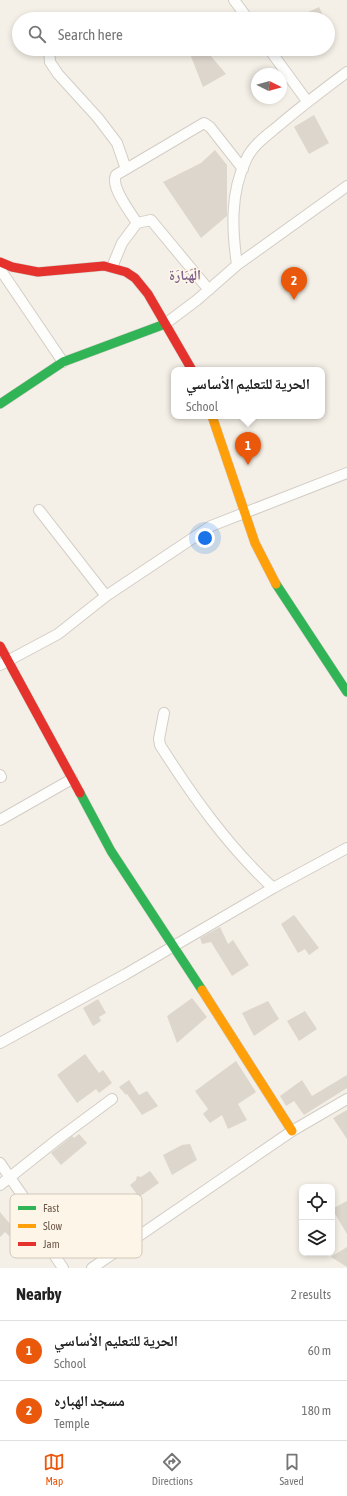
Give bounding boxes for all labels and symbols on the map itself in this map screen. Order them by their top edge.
north arrow [251,68,287,104]
district label: الْهَبَارَة [169,267,201,284]
pin: 2 [281,267,307,300]
pin: 1 [235,432,261,465]
your location [195,528,215,548]
legend [10,1194,142,1258]
text: Fast [43,1202,59,1214]
text: Slow [43,1220,62,1232]
text: Jam [43,1238,60,1250]

